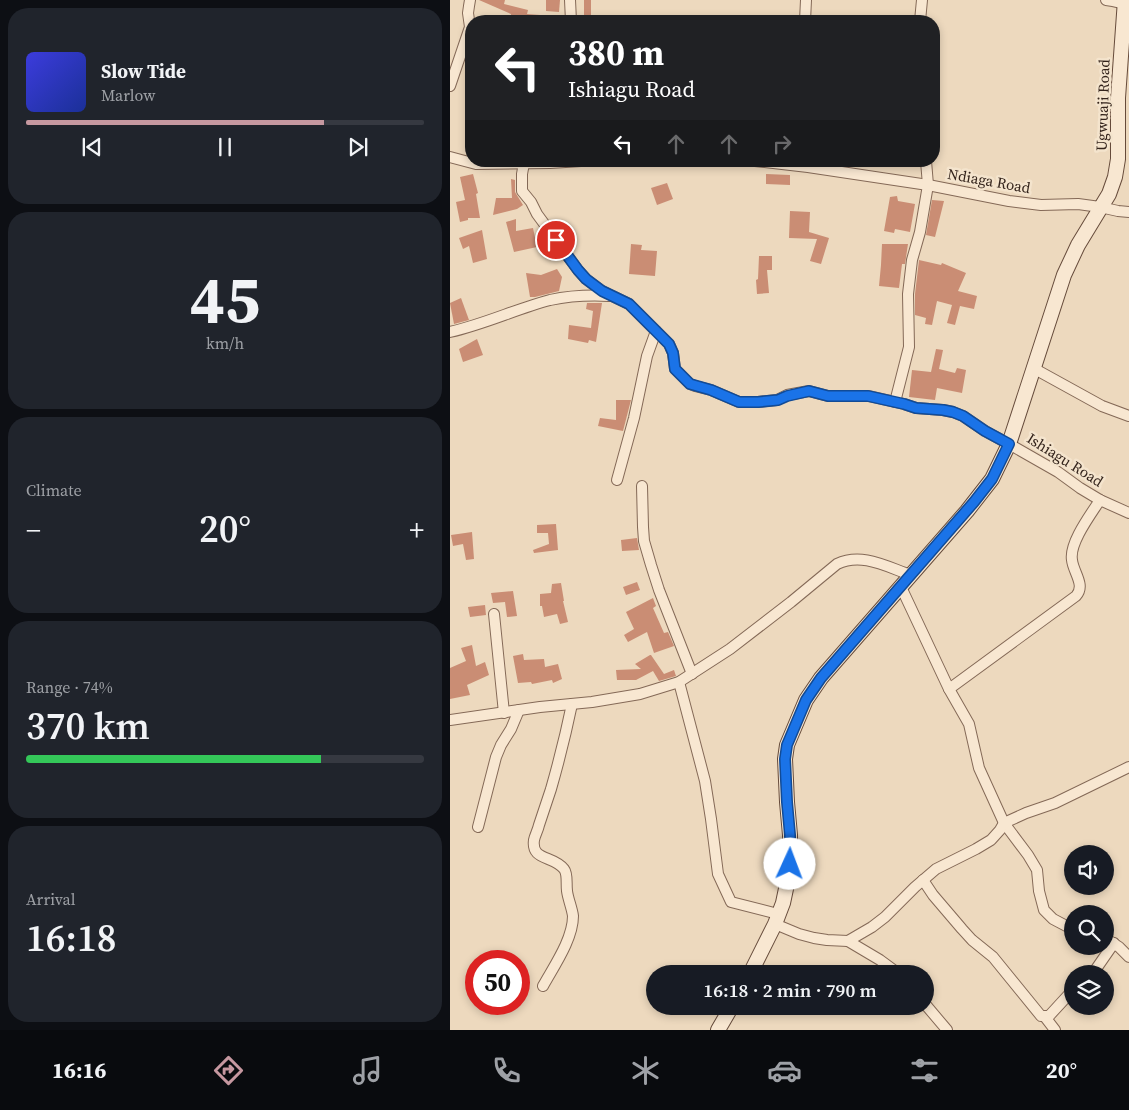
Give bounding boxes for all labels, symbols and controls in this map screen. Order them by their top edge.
text: 380 m [568,29,664,77]
icon: left [485,35,550,100]
text: Slow Tide [101,58,186,84]
street label: Ugwuaji Road [1090,58,1115,151]
text: Ishiagu Road [568,74,695,104]
text: Marlow [101,84,156,106]
icon: left [609,130,637,158]
icon: ahead [662,130,690,158]
icon: ahead [715,130,743,158]
icon: right [768,130,796,158]
icon: previous [78,133,106,161]
icon: pause [211,133,239,161]
icon: next [344,133,372,161]
street label: Ndiaga Road [946,163,1033,198]
pin [535,219,577,261]
icon: arrive [542,226,570,254]
text: 45 [190,255,260,344]
text: km/h [206,332,244,354]
street label: Ishiagu Road [1023,428,1108,492]
text: Climate [26,479,82,501]
text: 20° [199,503,251,555]
text: − [26,511,41,549]
text: + [409,511,424,549]
text: Range · 74% [26,676,113,698]
text: 370 km [26,700,150,752]
position arrow [763,837,815,889]
map controls [1064,845,1114,1015]
button: sound [1064,845,1114,895]
text: Arrival [26,888,75,910]
button: search [1064,905,1114,955]
text: 16:18 [26,912,116,964]
speed limit sign: 50 [465,950,530,1015]
button: layers [1064,965,1114,1015]
text: 16:18 · 2 min · 790 m [703,977,877,1003]
icon: directions [211,1053,246,1088]
icon: music [350,1053,385,1088]
icon: phone [489,1053,524,1088]
icon: climate [628,1053,663,1088]
icon: car [767,1053,802,1088]
icon: filters [907,1053,942,1088]
text: 16:16 [52,1055,106,1085]
text: 20° [1046,1055,1077,1085]

